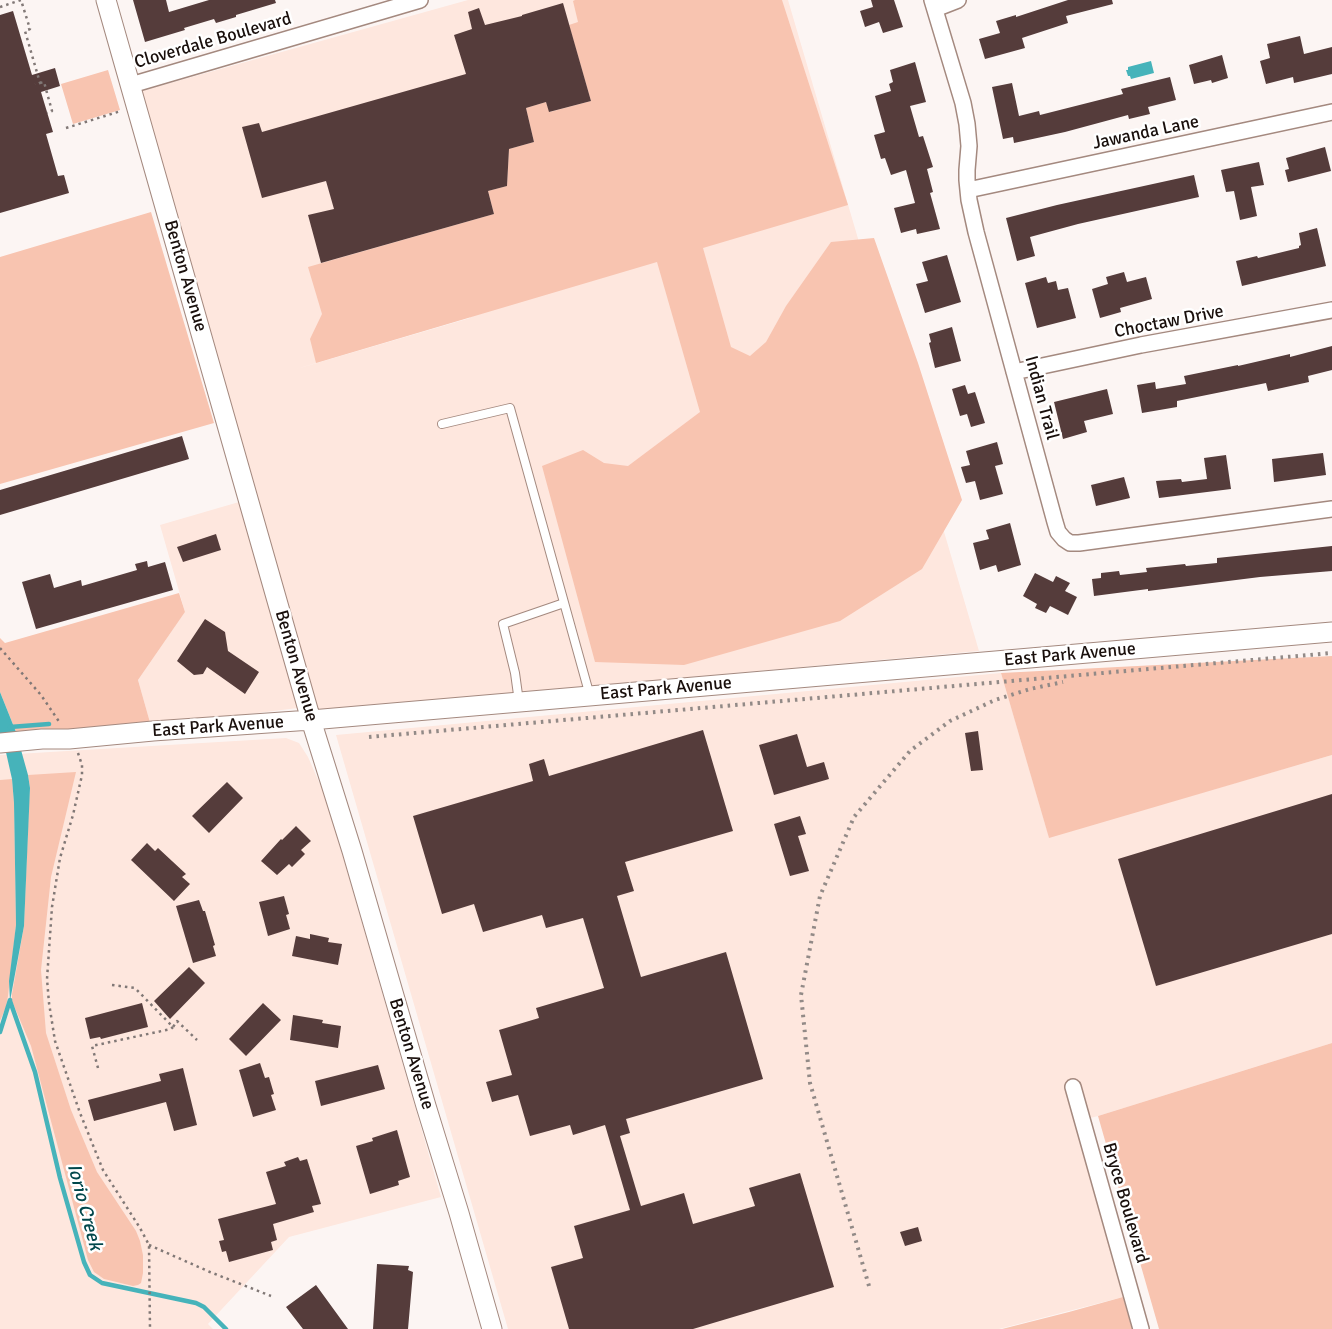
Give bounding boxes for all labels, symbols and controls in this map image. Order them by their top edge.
street label: Cloverdale Boulevard [132,8,294,74]
street label: Jawanda Lane [1091,111,1201,155]
street label: Benton Avenue [159,218,211,334]
street label: Choctaw Drive [1112,301,1226,343]
street label: Indian Trail [1019,354,1063,442]
street label: Benton Avenue [270,608,322,724]
street label: East Park Avenue [1003,638,1137,672]
street label: East Park Avenue [599,672,733,706]
street label: East Park Avenue [151,712,285,742]
street label: Benton Avenue [384,996,438,1112]
street label: Bryce Boulevard [1097,1140,1153,1266]
water label: Iorio Creek [62,1161,106,1253]

